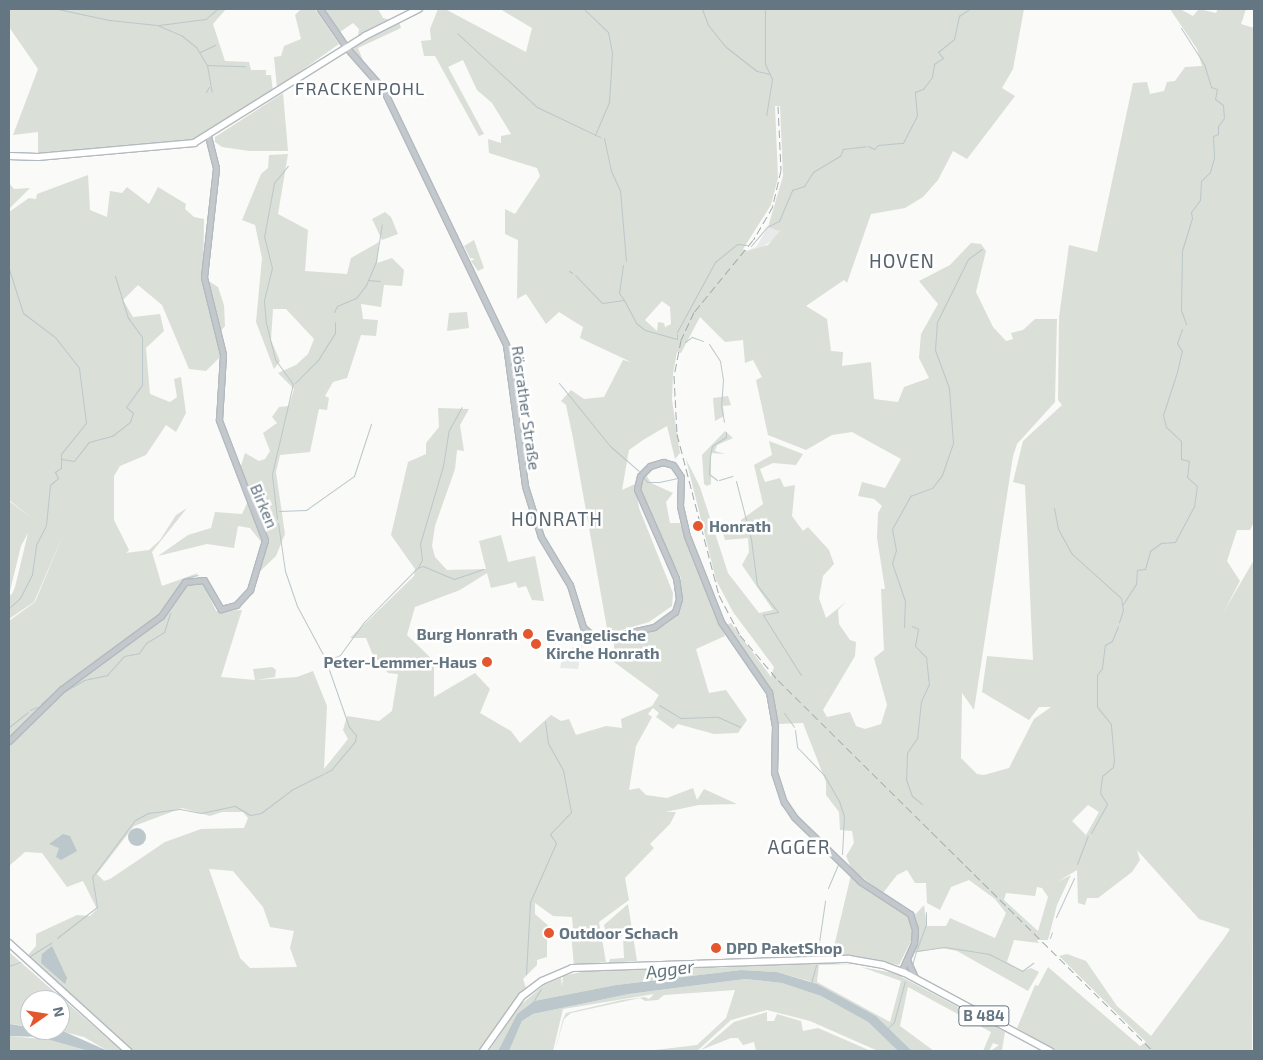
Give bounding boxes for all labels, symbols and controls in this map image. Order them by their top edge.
district label: FRACKENPOHL [293,77,427,99]
district label: HOVEN [868,250,936,272]
street label: Rösrather Straße [508,344,544,472]
street label: Birken [246,481,282,531]
district label: HONRATH [510,508,604,530]
place label: Honrath [709,516,771,536]
marker: Honrath [691,519,705,533]
place label: Burg Honrath [417,624,518,644]
place label: Evangelische Kirche Honrath [546,625,660,663]
marker: Burg Honrath [522,628,534,640]
marker: Evangelische Kirche Honrath [530,638,542,650]
place label: Peter-Lemmer-Haus [323,652,477,672]
marker: Peter-Lemmer-Haus [481,656,493,668]
district label: AGGER [767,836,831,858]
place label: Outdoor Schach [559,923,679,943]
marker: Outdoor Schach [543,927,555,939]
place label: DPD PaketShop [726,938,842,958]
marker: DPD PaketShop [710,942,722,954]
water label: Agger [644,955,696,983]
north arrow [20,990,70,1040]
road number: B 484 [958,1004,1010,1028]
text: N [50,1005,69,1019]

